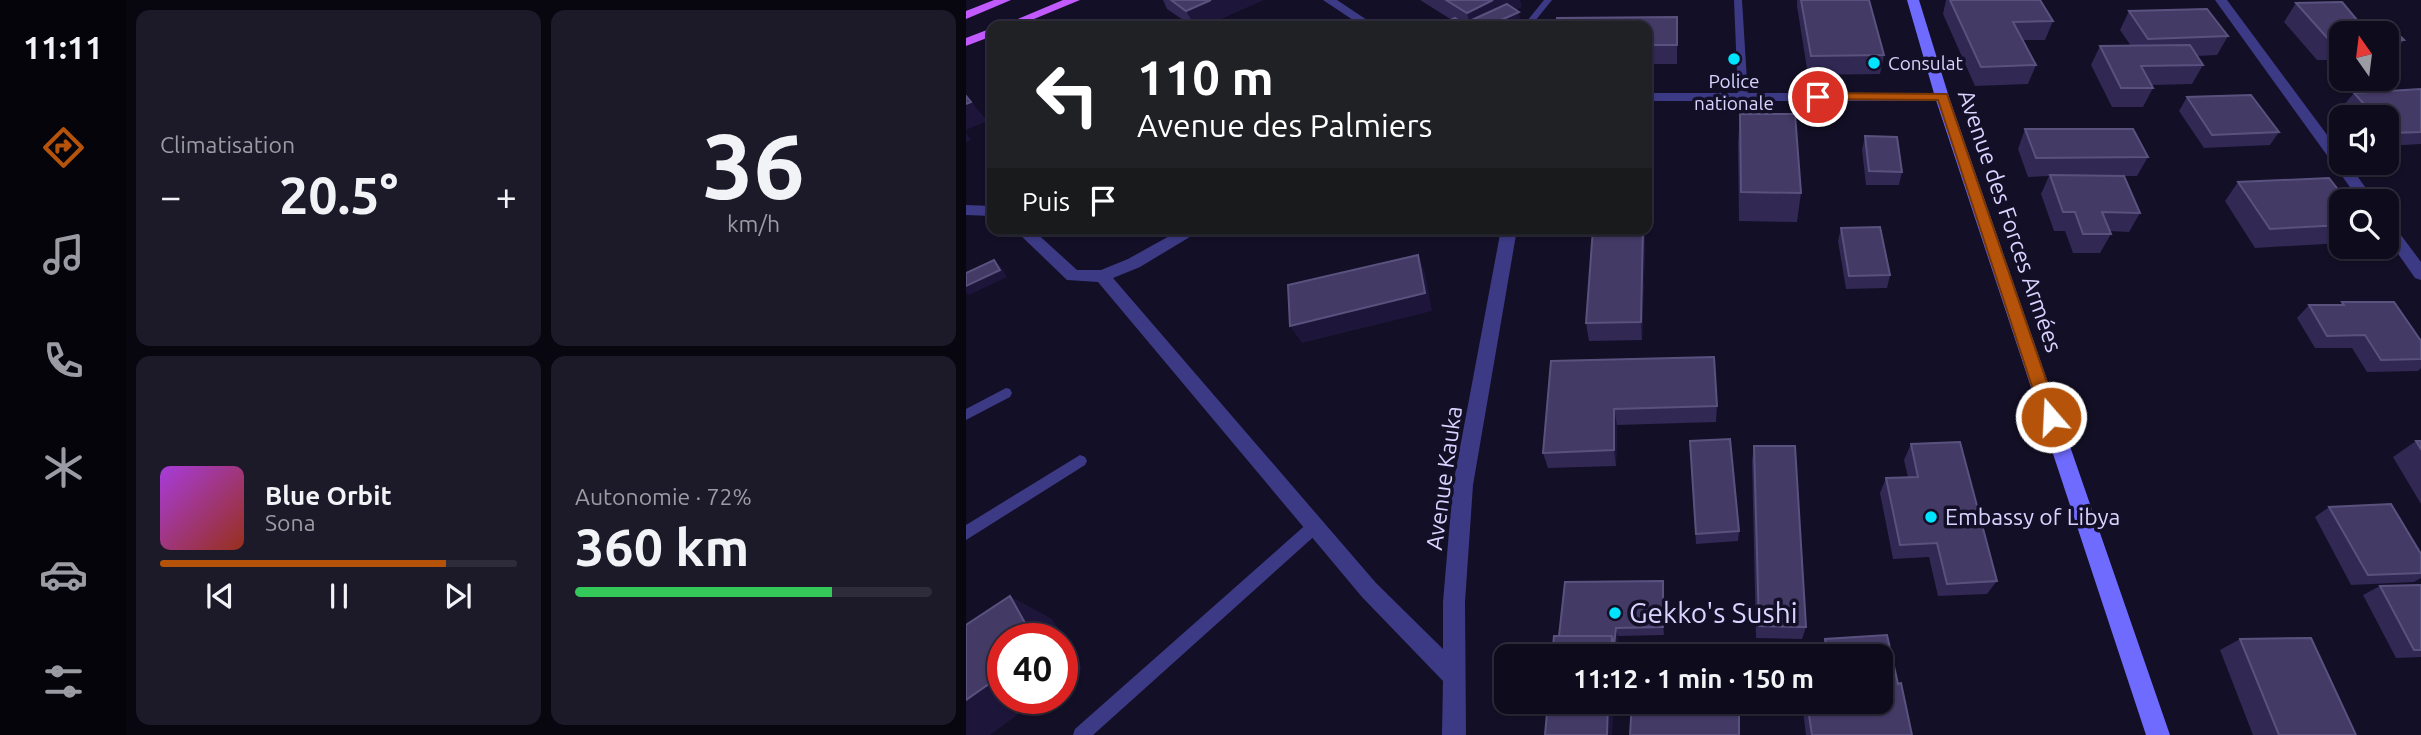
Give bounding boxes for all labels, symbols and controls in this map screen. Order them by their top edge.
north arrow [2329,21,2399,91]
map controls [2329,21,2399,259]
text: 11:11 [23,29,103,65]
icon: left [1022,49,1113,140]
text: 110 m [1137,49,1274,104]
marker: Police nationale [1726,51,1742,67]
place label: Consulat [1888,52,1963,74]
marker: Consulat [1866,55,1882,71]
pin [1788,67,1848,127]
place label: Police nationale [1694,70,1774,114]
icon: arrive [1799,78,1837,116]
street label: Avenue des Forces Armées [1954,86,2067,355]
button: sound [2329,105,2399,175]
text: Avenue des Palmiers [1137,107,1433,143]
text: 36 [702,114,805,216]
icon: directions [39,123,88,172]
text: Climatisation [160,132,295,157]
text: 20.5° [279,166,398,224]
text: − [160,175,181,217]
text: + [496,175,517,217]
icon: arrive [1084,182,1122,220]
text: Puis [1022,187,1070,216]
button: search [2329,189,2399,259]
text: km/h [727,211,780,236]
icon: music [39,230,88,279]
icon: phone [39,336,88,385]
position arrow [2014,380,2088,454]
street label: Avenue Kauka [1421,404,1466,552]
icon: climate [39,443,88,492]
text: Blue Orbit [265,481,392,510]
text: Autonomie · 72% [575,484,752,509]
place label: Embassy of Libya [1945,504,2120,529]
marker: Embassy of Libya [1923,509,1939,525]
text: Sona [265,510,315,535]
text: 360 km [575,518,749,576]
icon: car [39,550,88,599]
icon: previous [201,577,239,615]
icon: pause [320,577,358,615]
icon: next [439,577,477,615]
place label: Gekko's Sushi [1629,597,1797,628]
marker: Gekko's Sushi [1607,605,1623,621]
speed limit sign: 40 [987,623,1078,714]
icon: filters [39,657,88,706]
text: 11:12 · 1 min · 150 m [1573,664,1814,693]

